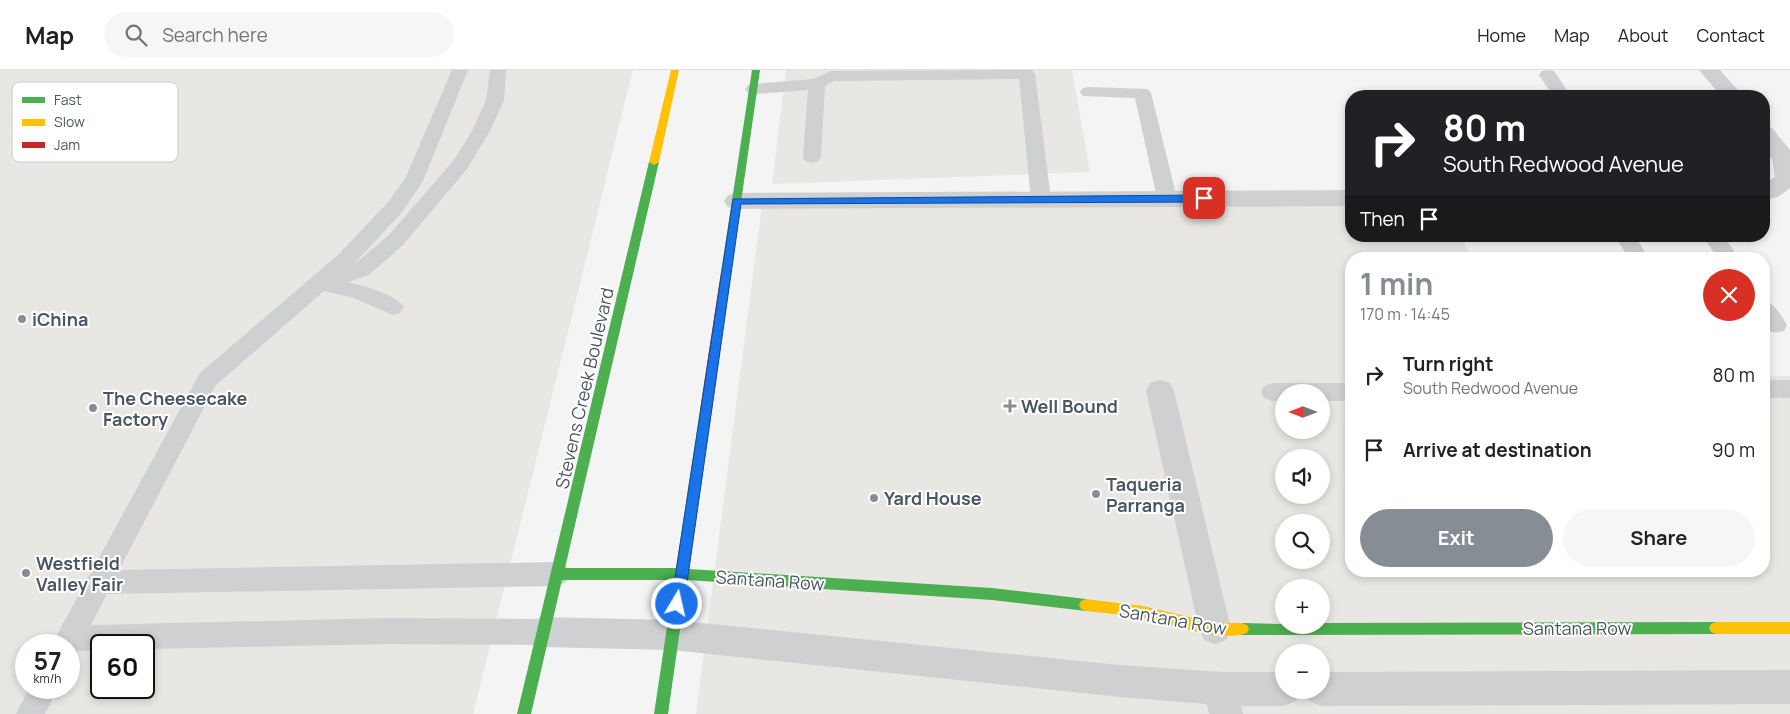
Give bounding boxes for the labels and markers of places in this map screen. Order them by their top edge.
pin [1183,177,1225,219]
place label: iChina [32,307,88,331]
marker: iChina [16,313,28,325]
place label: The Cheesecake Factory [103,386,248,431]
place label: Well Bound [1021,394,1118,418]
marker: Well Bound [1003,399,1017,413]
marker: The Cheesecake Factory [87,402,99,414]
place label: Taqueria Parranga [1106,472,1185,517]
place label: Yard House [884,486,982,510]
marker: Taqueria Parranga [1090,488,1102,500]
marker: Yard House [868,492,880,504]
place label: Westfield Valley Fair [36,551,123,596]
marker: Westfield Valley Fair [20,567,32,579]

